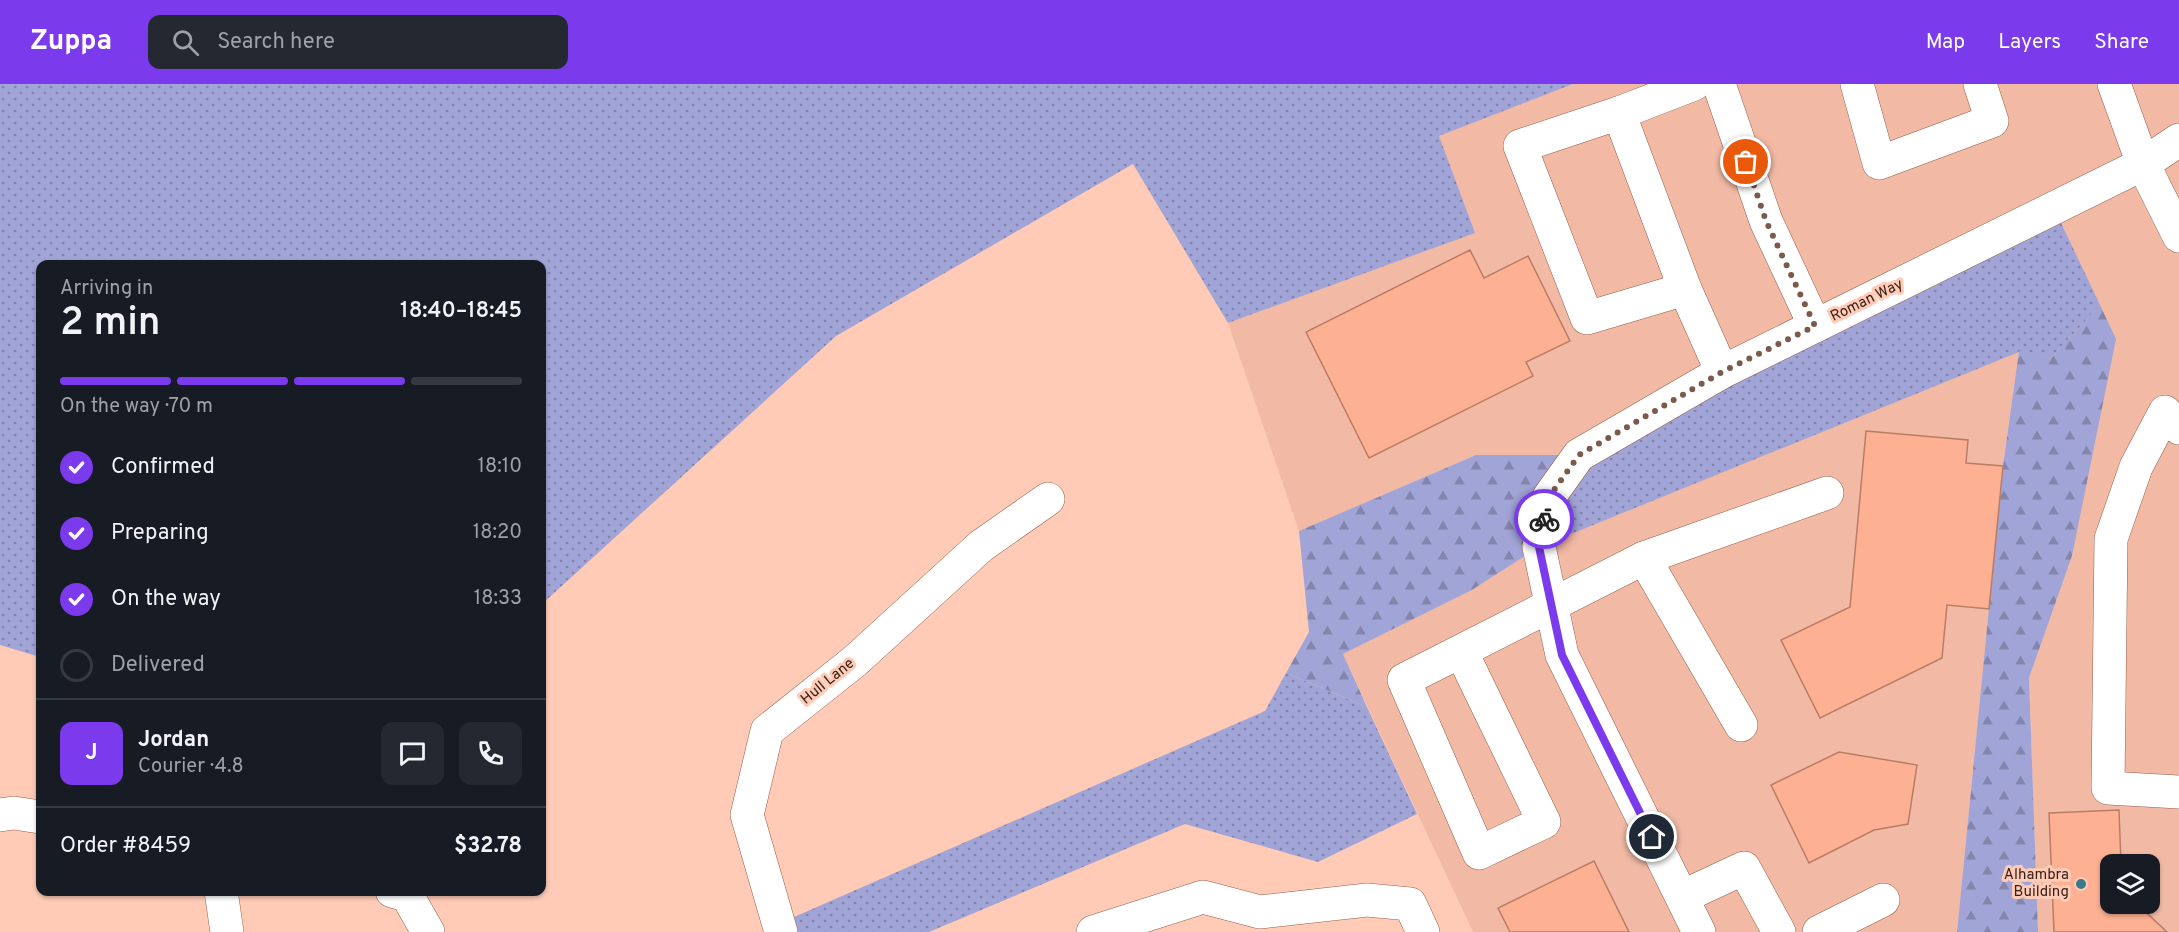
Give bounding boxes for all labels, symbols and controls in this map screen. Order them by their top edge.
search box [148,15,568,69]
text: Zuppa [30,24,112,60]
icon: search [169,26,202,59]
text: Search here [217,29,335,56]
text: Map [1926,29,1965,56]
text: Layers [1998,29,2061,56]
text: Share [2094,29,2149,56]
pin [1720,136,1771,187]
icon: bag [1729,145,1762,178]
street label: Roman Way [1828,275,1906,327]
text: Arriving in [60,276,153,302]
text: 18:40–18:45 [400,298,522,325]
text: 2 min [60,300,161,349]
text: On the way · 70 m [60,394,213,420]
icon: check [60,451,93,484]
text: Confirmed [111,454,215,481]
text: 18:10 [478,454,522,480]
courier [1514,489,1574,549]
icon: bike [1528,503,1561,536]
icon: check [60,517,93,550]
text: Preparing [111,520,209,547]
text: 18:20 [473,520,522,546]
icon: check [60,583,93,616]
text: On the way [111,586,221,613]
text: 18:33 [474,586,522,612]
text: Delivered [111,652,205,679]
street label: Hull Lane [797,655,859,709]
button: chat [381,722,444,785]
button: phone [459,722,522,785]
text: Jordan [138,727,209,754]
text: J [85,740,98,767]
text: Courier · 4.8 [138,754,244,780]
pin [1626,811,1677,862]
icon: home [1635,820,1668,853]
text: Order #8459 [60,833,191,860]
text: $32.78 [454,833,522,860]
map controls [2100,854,2160,914]
button: layers [2100,854,2160,914]
place label: Alhambra Building [2004,866,2069,902]
marker: Alhambra Building [2074,877,2088,891]

